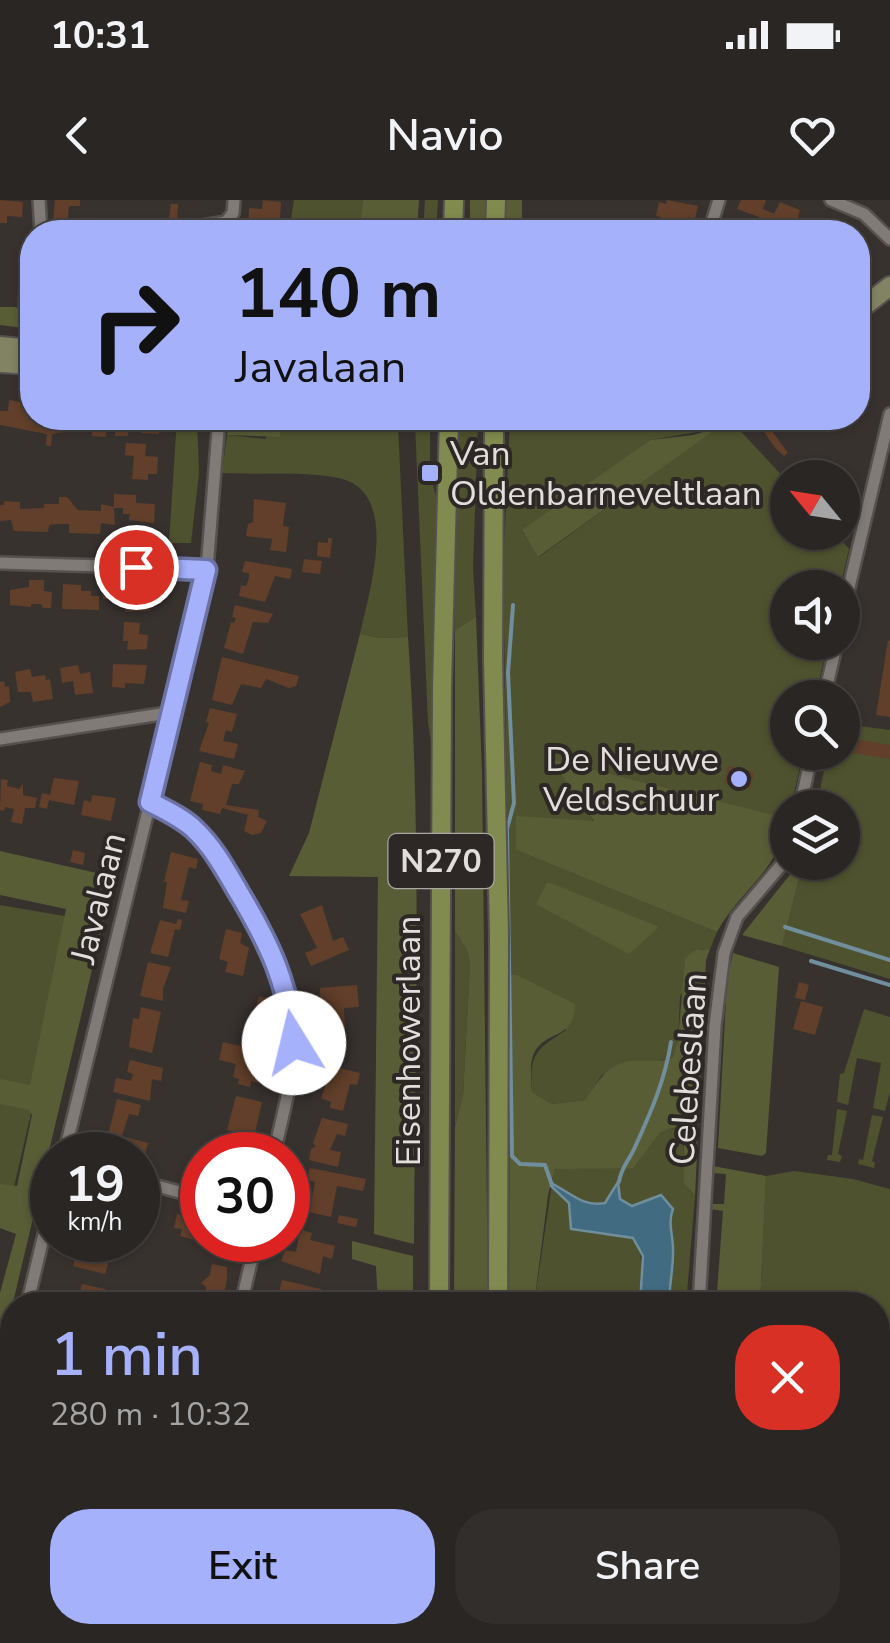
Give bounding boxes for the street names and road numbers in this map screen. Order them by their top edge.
street label: Javalaan [59,828,137,969]
road number: N270 [388,834,494,888]
street label: Eisenhowerlaan [385,916,432,1166]
street label: Celebeslaan [658,971,719,1167]

